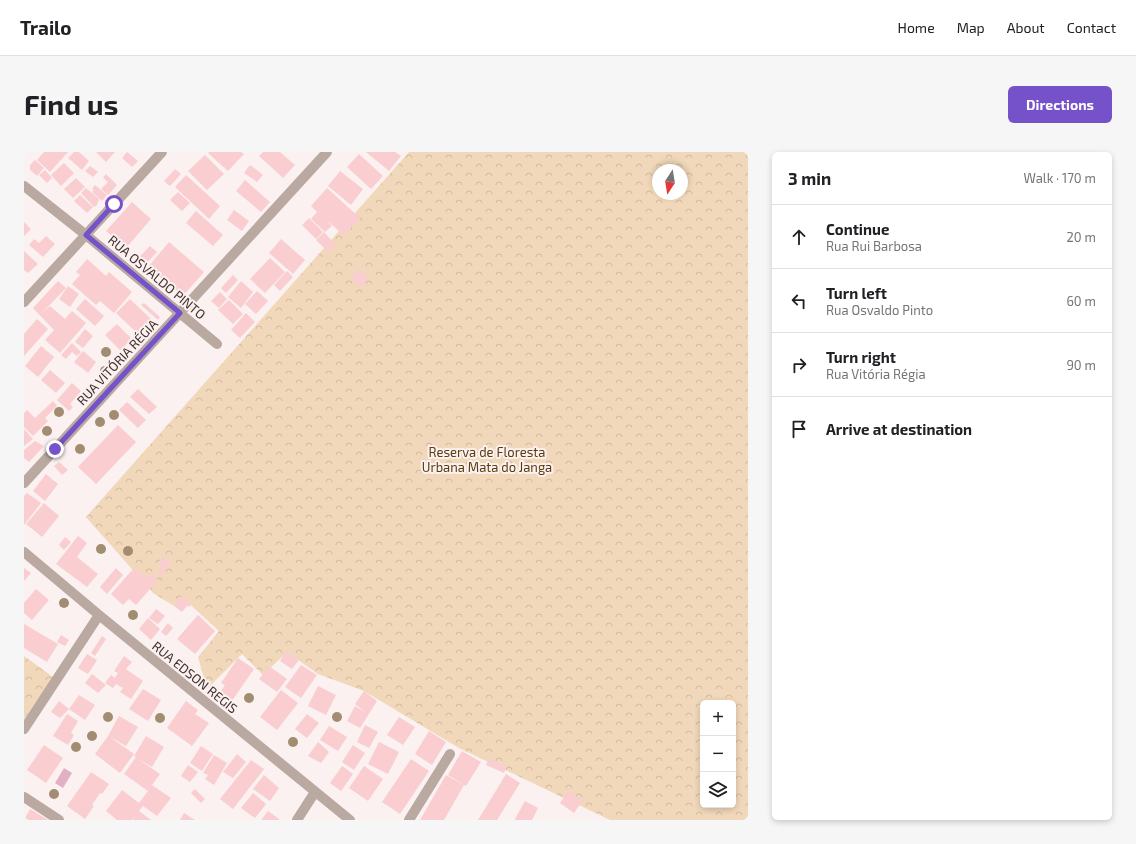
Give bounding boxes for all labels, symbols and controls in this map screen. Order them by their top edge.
text: Trailo [20,16,72,39]
text: Home [898,19,935,36]
text: Map [957,19,985,36]
text: About [1007,19,1045,36]
text: Contact [1067,19,1116,36]
button: Directions [1008,86,1112,123]
text: Find us [24,87,118,121]
north arrow [652,164,688,200]
text: 3 min [788,168,831,188]
text: Walk · 170 m [1024,170,1096,186]
route start [105,195,123,213]
text: Continue [826,220,889,238]
icon: ahead [788,226,810,248]
text: 20 m [1067,229,1096,245]
street label: RUA OSVALDO PINTO [105,232,209,322]
text: Rua Rui Barbosa [826,238,922,254]
text: Turn left [826,284,887,302]
icon: left [788,290,810,312]
text: 60 m [1066,293,1096,309]
text: Rua Osvaldo Pinto [826,302,933,318]
street label: RUA VITÓRIA RÉGIA [72,315,161,408]
text: Turn right [826,348,896,366]
icon: right [788,354,810,376]
text: 90 m [1066,357,1096,373]
text: Rua Vitória Régia [826,366,926,382]
icon: arrive [788,418,810,440]
text: Arrive at destination [826,420,972,438]
route end [46,440,64,458]
park label: Reserva de Floresta Urbana Mata do Janga [422,444,552,475]
street label: RUA EDSON REGIS [149,638,241,716]
map controls [700,700,736,808]
button: + [700,700,736,736]
button: − [700,736,736,772]
button: layers [700,772,736,808]

